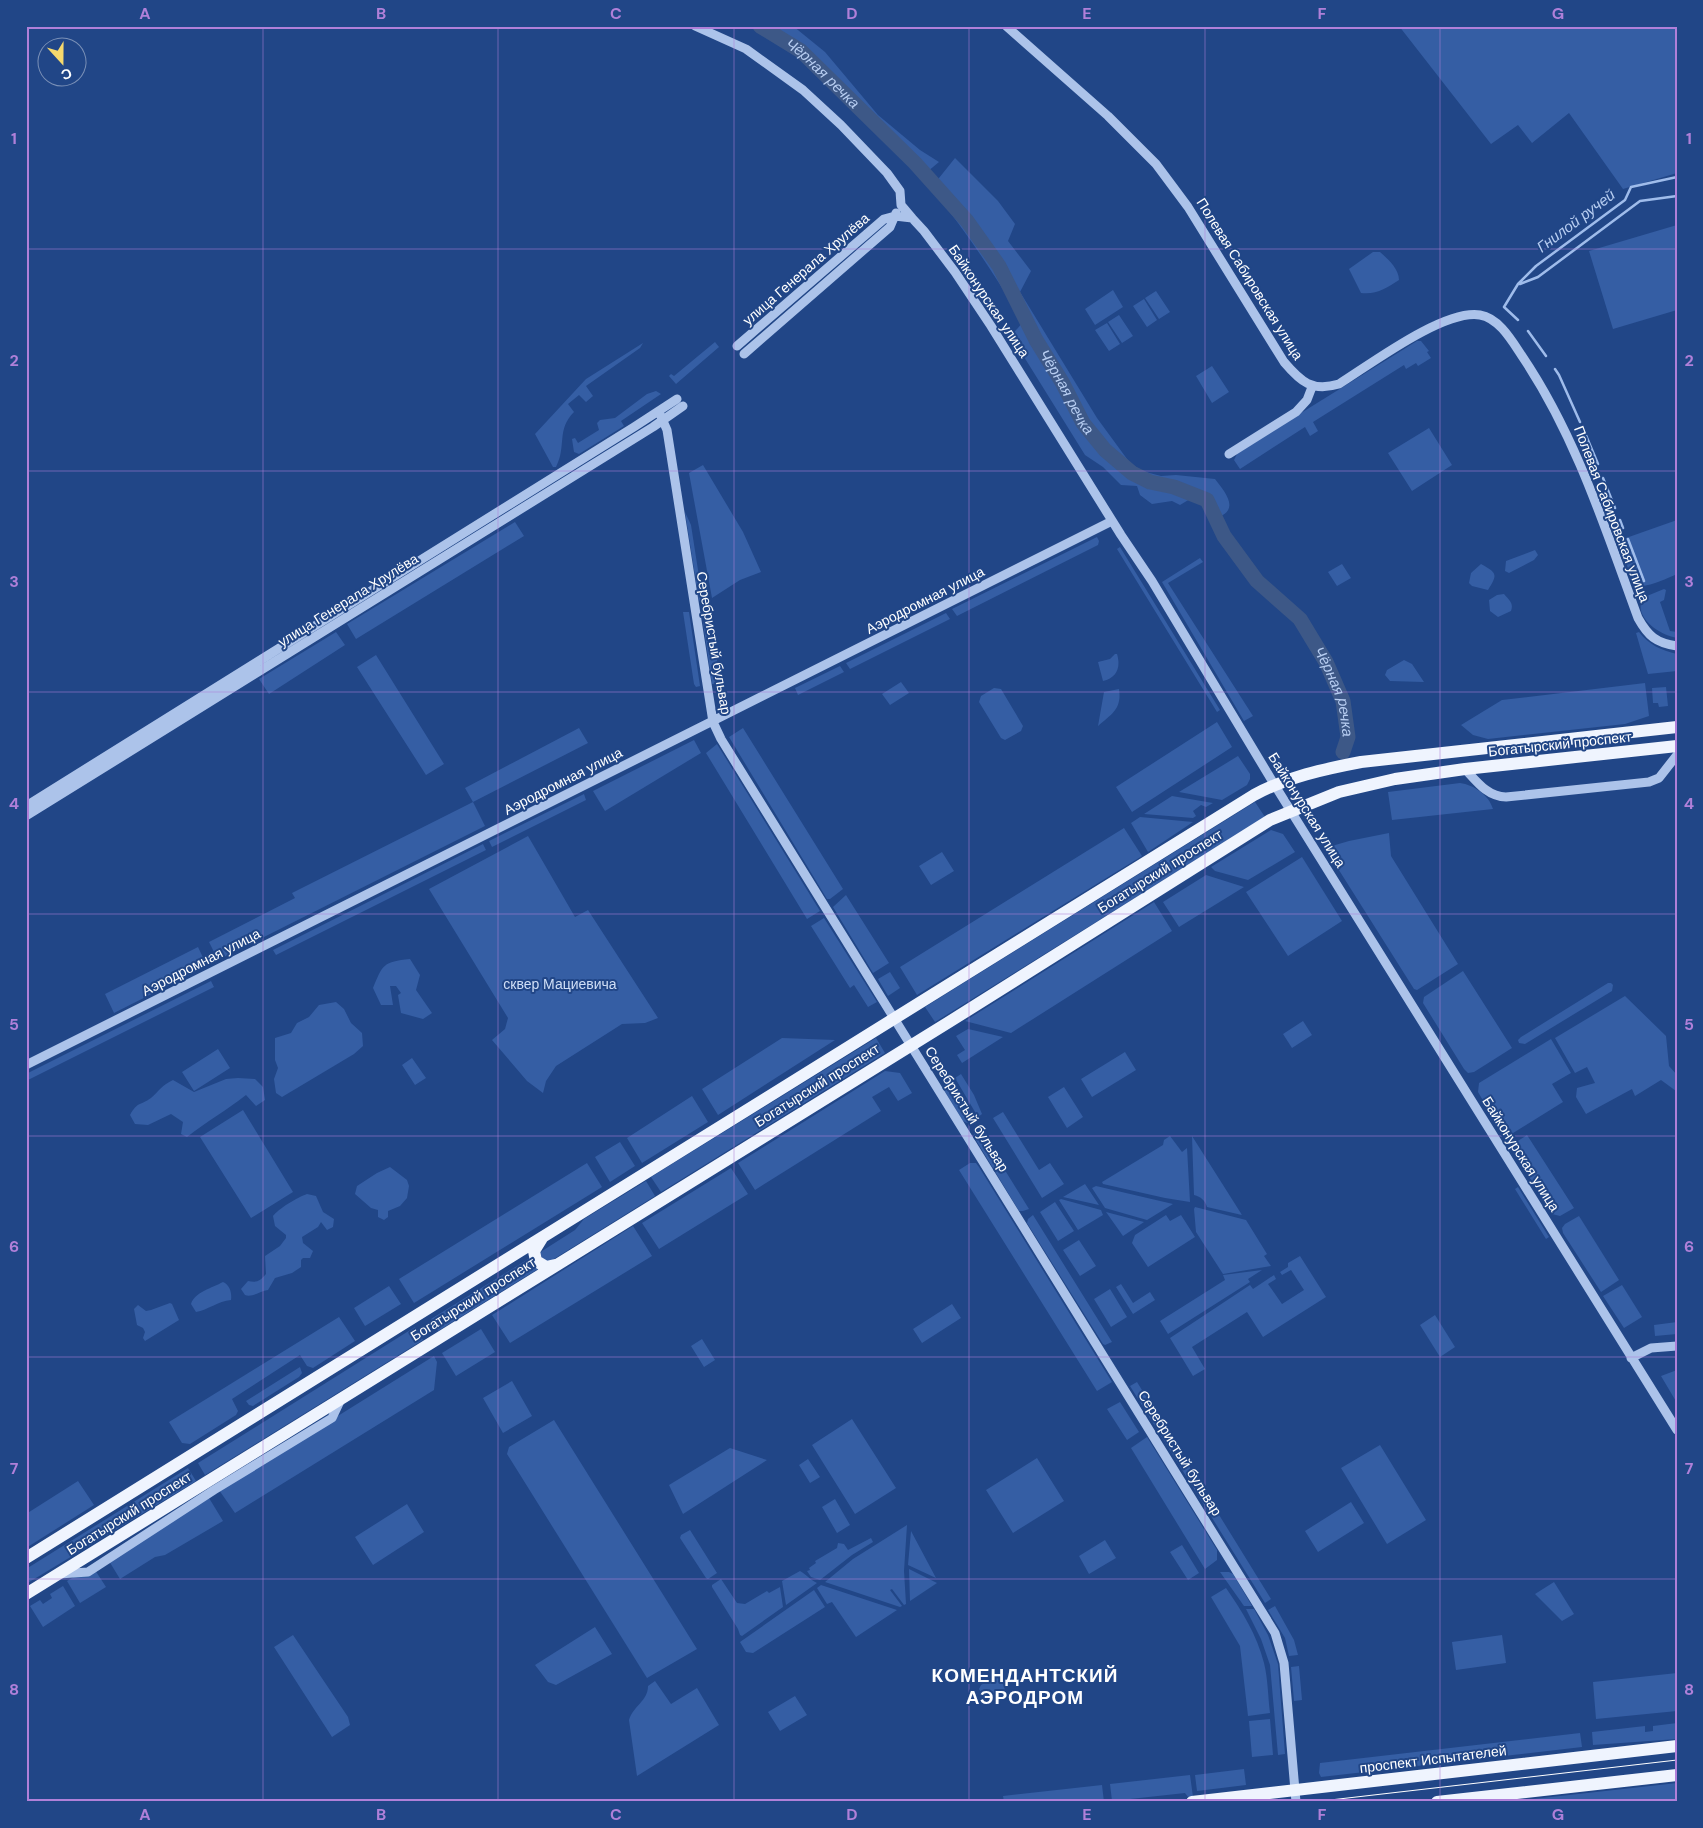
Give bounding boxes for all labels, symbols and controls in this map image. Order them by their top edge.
text: A [139,3,151,24]
text: B [376,3,386,24]
text: C [610,3,622,24]
text: D [846,3,858,24]
text: E [1082,3,1092,24]
text: F [1318,3,1327,24]
text: G [1552,3,1564,24]
water label: Чёрная речка [782,34,864,113]
north arrow [38,38,88,88]
text: С [59,64,75,84]
text: 1 [11,128,17,149]
text: 1 [1686,128,1692,149]
water label: Гнилой ручей [1533,185,1620,257]
street label: Полевая Сабировская улица [1193,195,1307,364]
street label: улица Генерала Хрулёва [739,209,873,329]
street label: Байконурская улица [945,241,1034,361]
water label: Чёрная речка [1034,346,1098,439]
text: 2 [9,350,19,371]
text: 2 [1684,350,1694,371]
street label: Полевая Сабировская улица [1570,423,1654,605]
street label: улица Генерала Хрулёва [274,549,422,651]
street label: Аэродромная улица [863,562,988,638]
street label: Серебристый бульвар [693,570,735,716]
text: 3 [9,571,19,592]
text: 3 [1684,571,1694,592]
water label: Чёрная речка [1309,643,1358,738]
street label: Богатырский проспект [1487,727,1633,760]
street label: Аэродромная улица [501,743,626,819]
street label: Байконурская улица [1264,749,1350,871]
text: 4 [9,793,19,814]
text: 4 [1684,793,1694,814]
street label: Богатырский проспект [1094,825,1226,917]
street label: Аэродромная улица [139,924,264,1000]
park label: сквер Мациевича [503,975,617,993]
text: 5 [9,1014,19,1035]
text: 5 [1684,1014,1694,1035]
street label: Богатырский проспект [751,1039,883,1131]
street label: Серебристый бульвар [921,1043,1013,1175]
street label: Байконурская улица [1478,1093,1564,1215]
text: 6 [9,1236,19,1257]
text: 6 [1684,1236,1694,1257]
street label: Богатырский проспект [407,1253,539,1345]
street label: Серебристый бульвар [1134,1387,1226,1519]
text: 7 [10,1458,19,1479]
text: 7 [1685,1458,1694,1479]
street label: Богатырский проспект [63,1467,195,1559]
district label: КОМЕНДАНТСКИЙ АЭРОДРОМ [932,1663,1118,1710]
text: 8 [9,1679,19,1700]
text: 8 [1684,1679,1694,1700]
street label: проспект Испытателей [1359,1741,1507,1777]
text: A [139,1804,151,1825]
text: B [376,1804,386,1825]
text: C [610,1804,622,1825]
text: D [846,1804,858,1825]
text: E [1082,1804,1092,1825]
text: F [1318,1804,1327,1825]
text: G [1552,1804,1564,1825]

